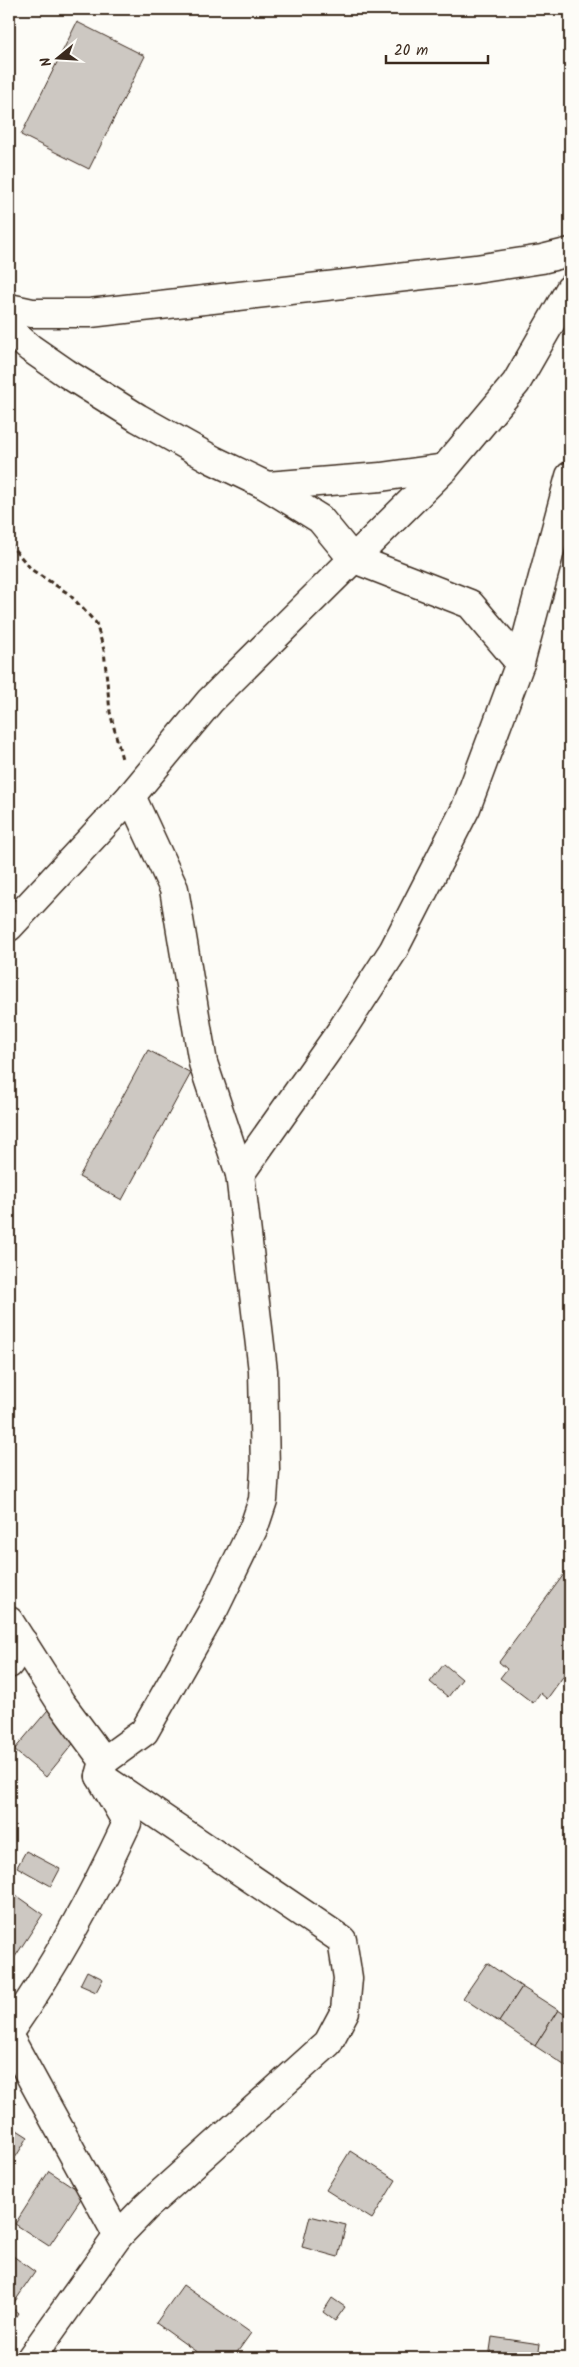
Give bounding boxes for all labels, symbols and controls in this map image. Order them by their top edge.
north arrow [32,32,82,82]
scale bar [386,32,489,64]
text: 20 m [394,39,428,63]
text: N [35,54,58,69]

